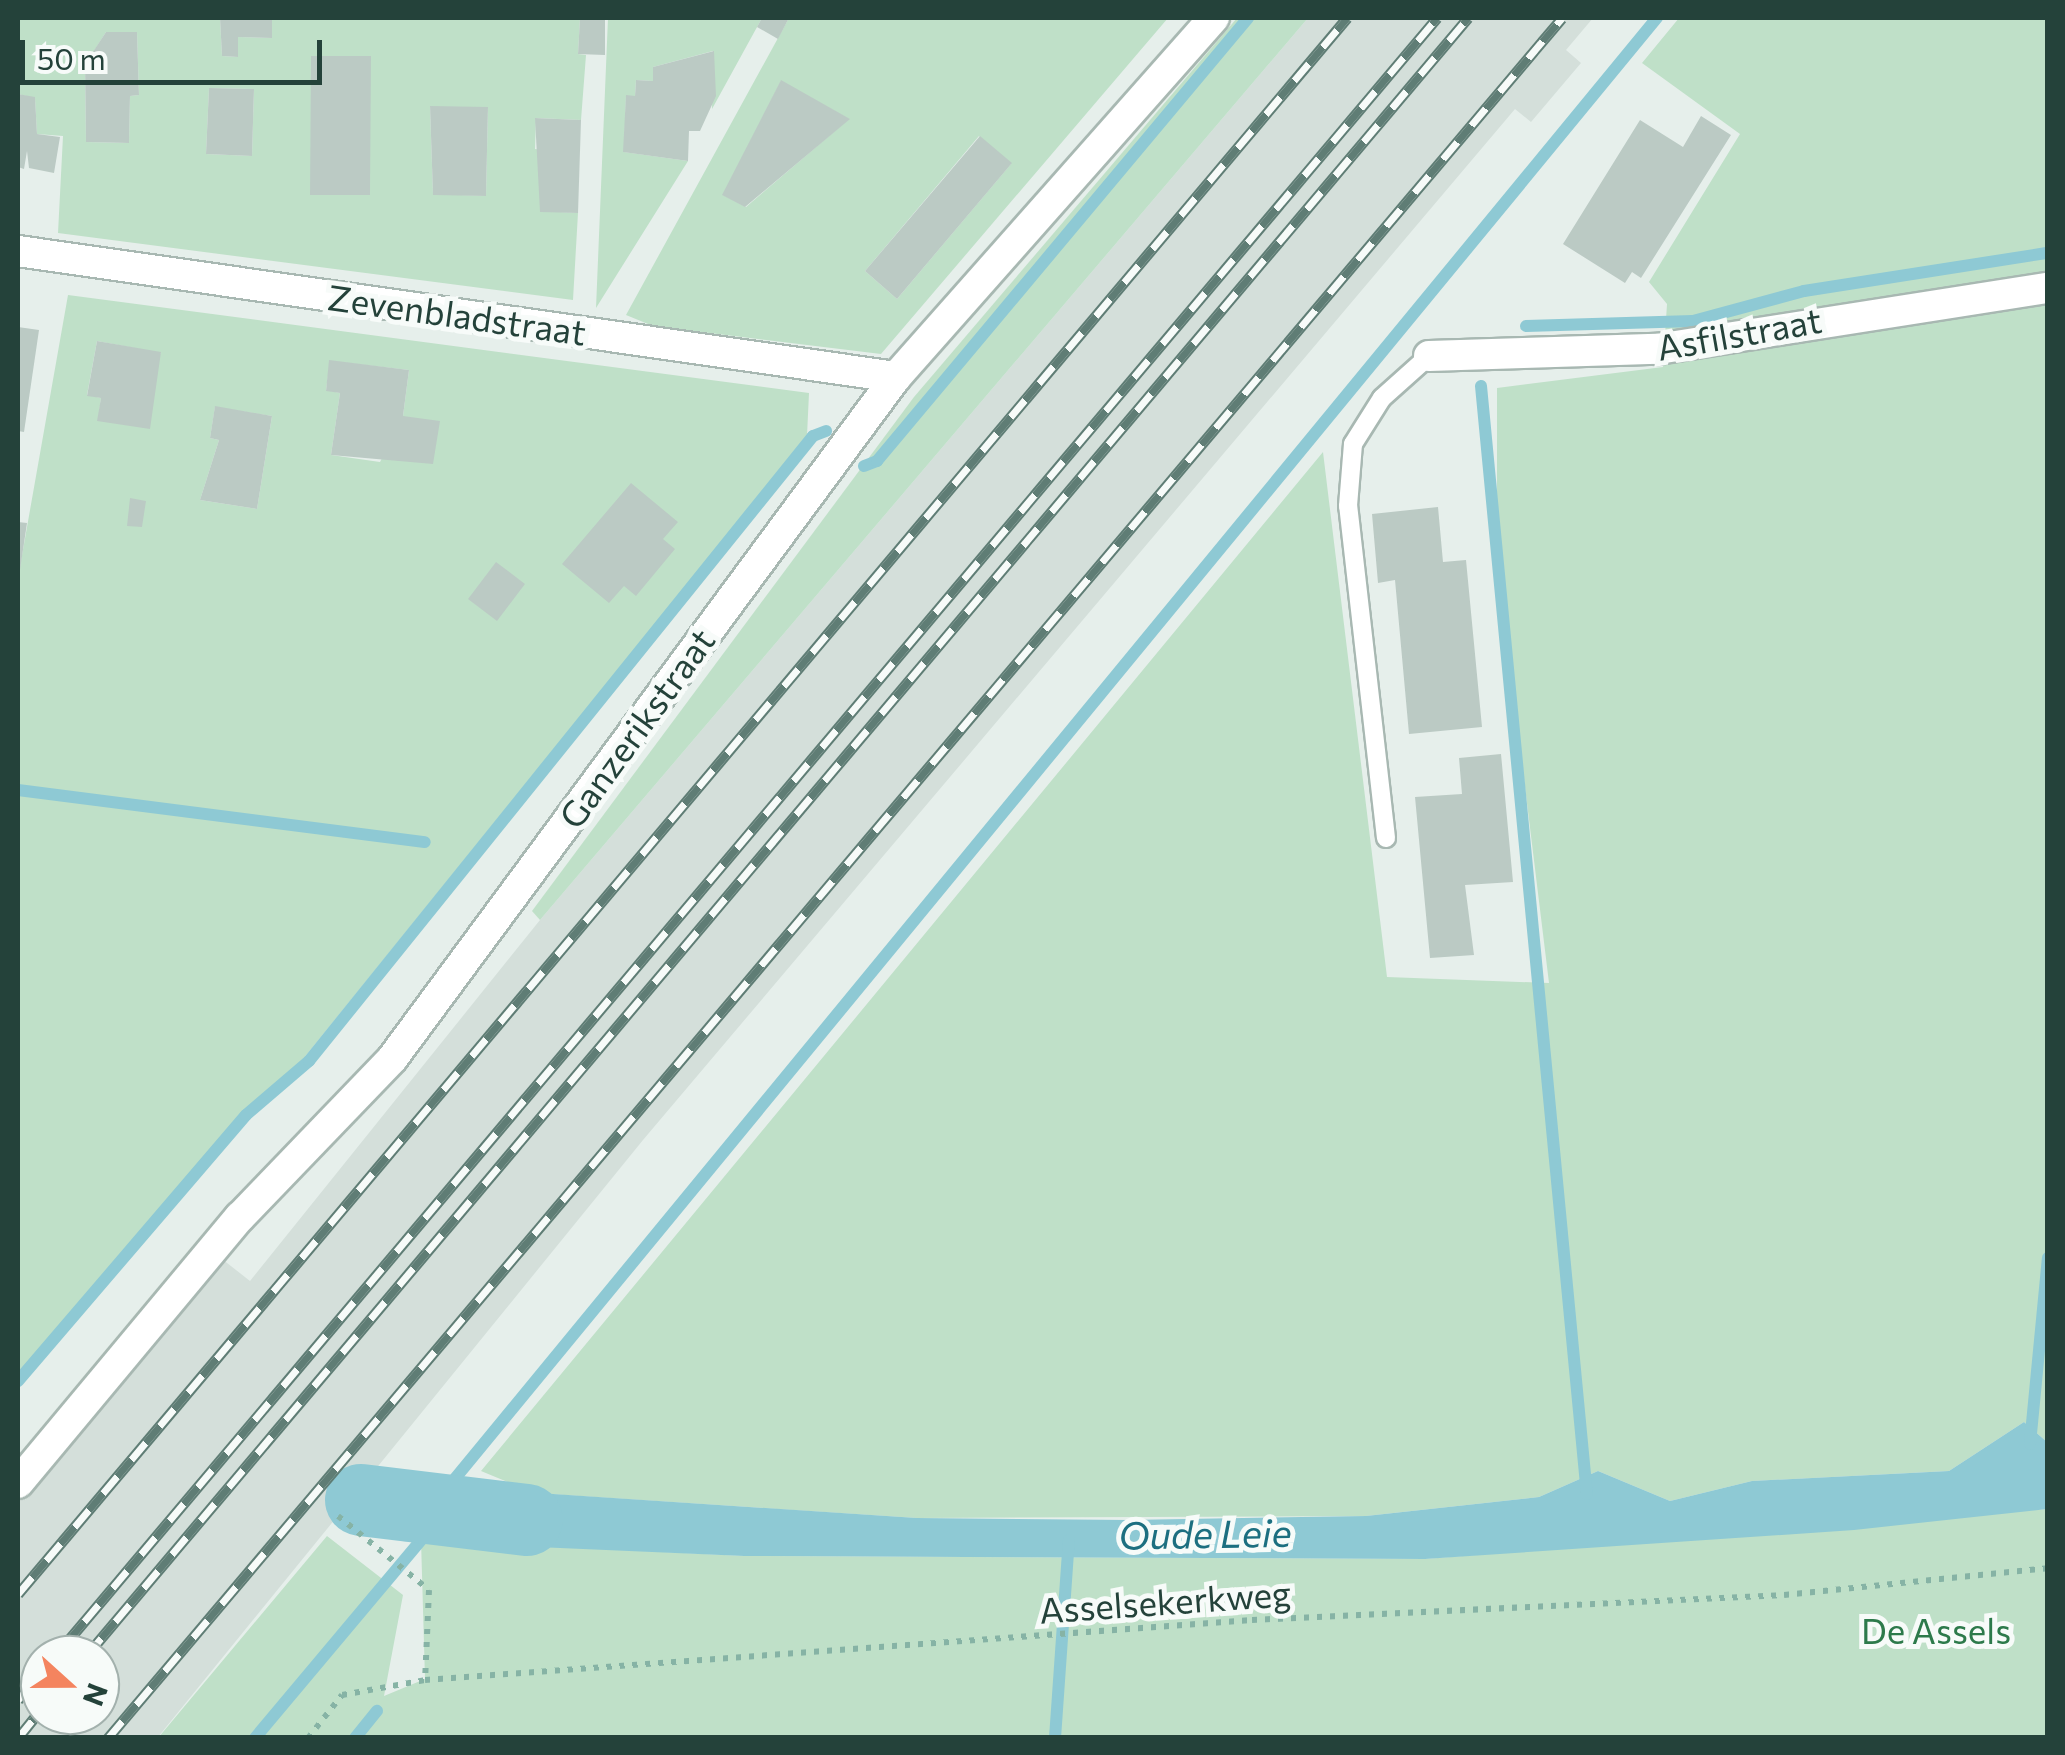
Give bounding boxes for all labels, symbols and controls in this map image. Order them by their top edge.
scale bar [25,20,328,82]
text: 50 m [37,39,106,76]
street label: Zevenbladstraat [325,275,589,353]
street label: Asfilstraat [1653,298,1825,368]
street label: Ganzerikstraat [549,620,723,836]
water label: Oude Leie [1118,1509,1292,1557]
street label: Asselsekerkweg [1038,1571,1292,1631]
park label: De Assels [1861,1609,2011,1651]
north arrow [20,1635,120,1735]
text: N [77,1679,116,1711]

